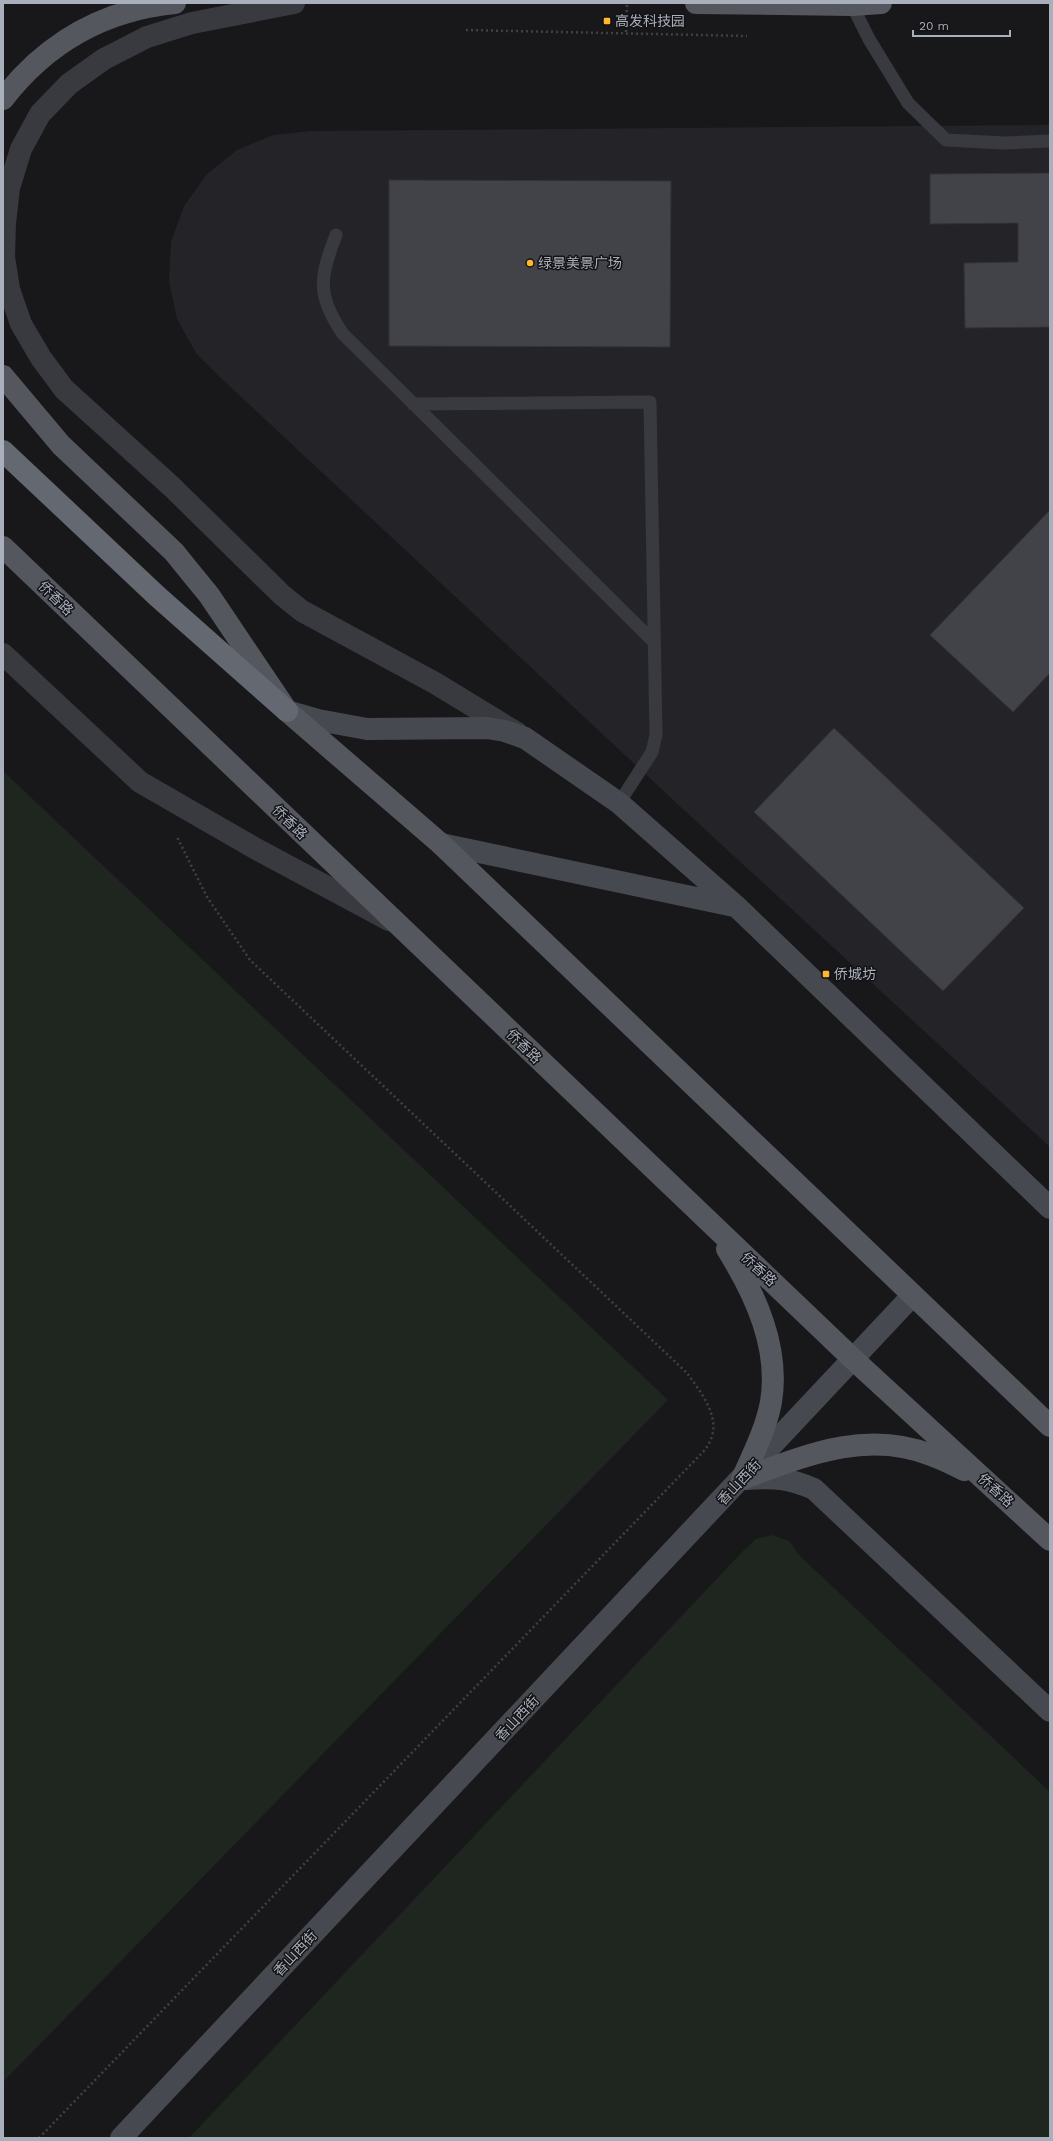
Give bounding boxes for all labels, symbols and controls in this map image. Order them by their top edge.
scale bar [913,12,1010,38]
place label: 高发科技园 [615,13,685,29]
marker: 高发科技园 [602,16,612,26]
text: 20 m [919,19,949,33]
place label: 绿景美景广场 [538,255,622,271]
marker: 绿景美景广场 [525,258,535,268]
street label: 侨香路 [35,578,77,618]
street label: 侨香路 [269,802,311,842]
place label: 侨城坊 [834,966,876,982]
marker: 侨城坊 [821,969,831,979]
street label: 侨香路 [503,1026,545,1066]
street label: 侨香路 [738,1249,780,1289]
street label: 香山西街 [714,1456,764,1508]
street label: 侨香路 [975,1470,1017,1510]
street label: 香山西街 [492,1692,542,1744]
street label: 香山西街 [270,1927,320,1979]

